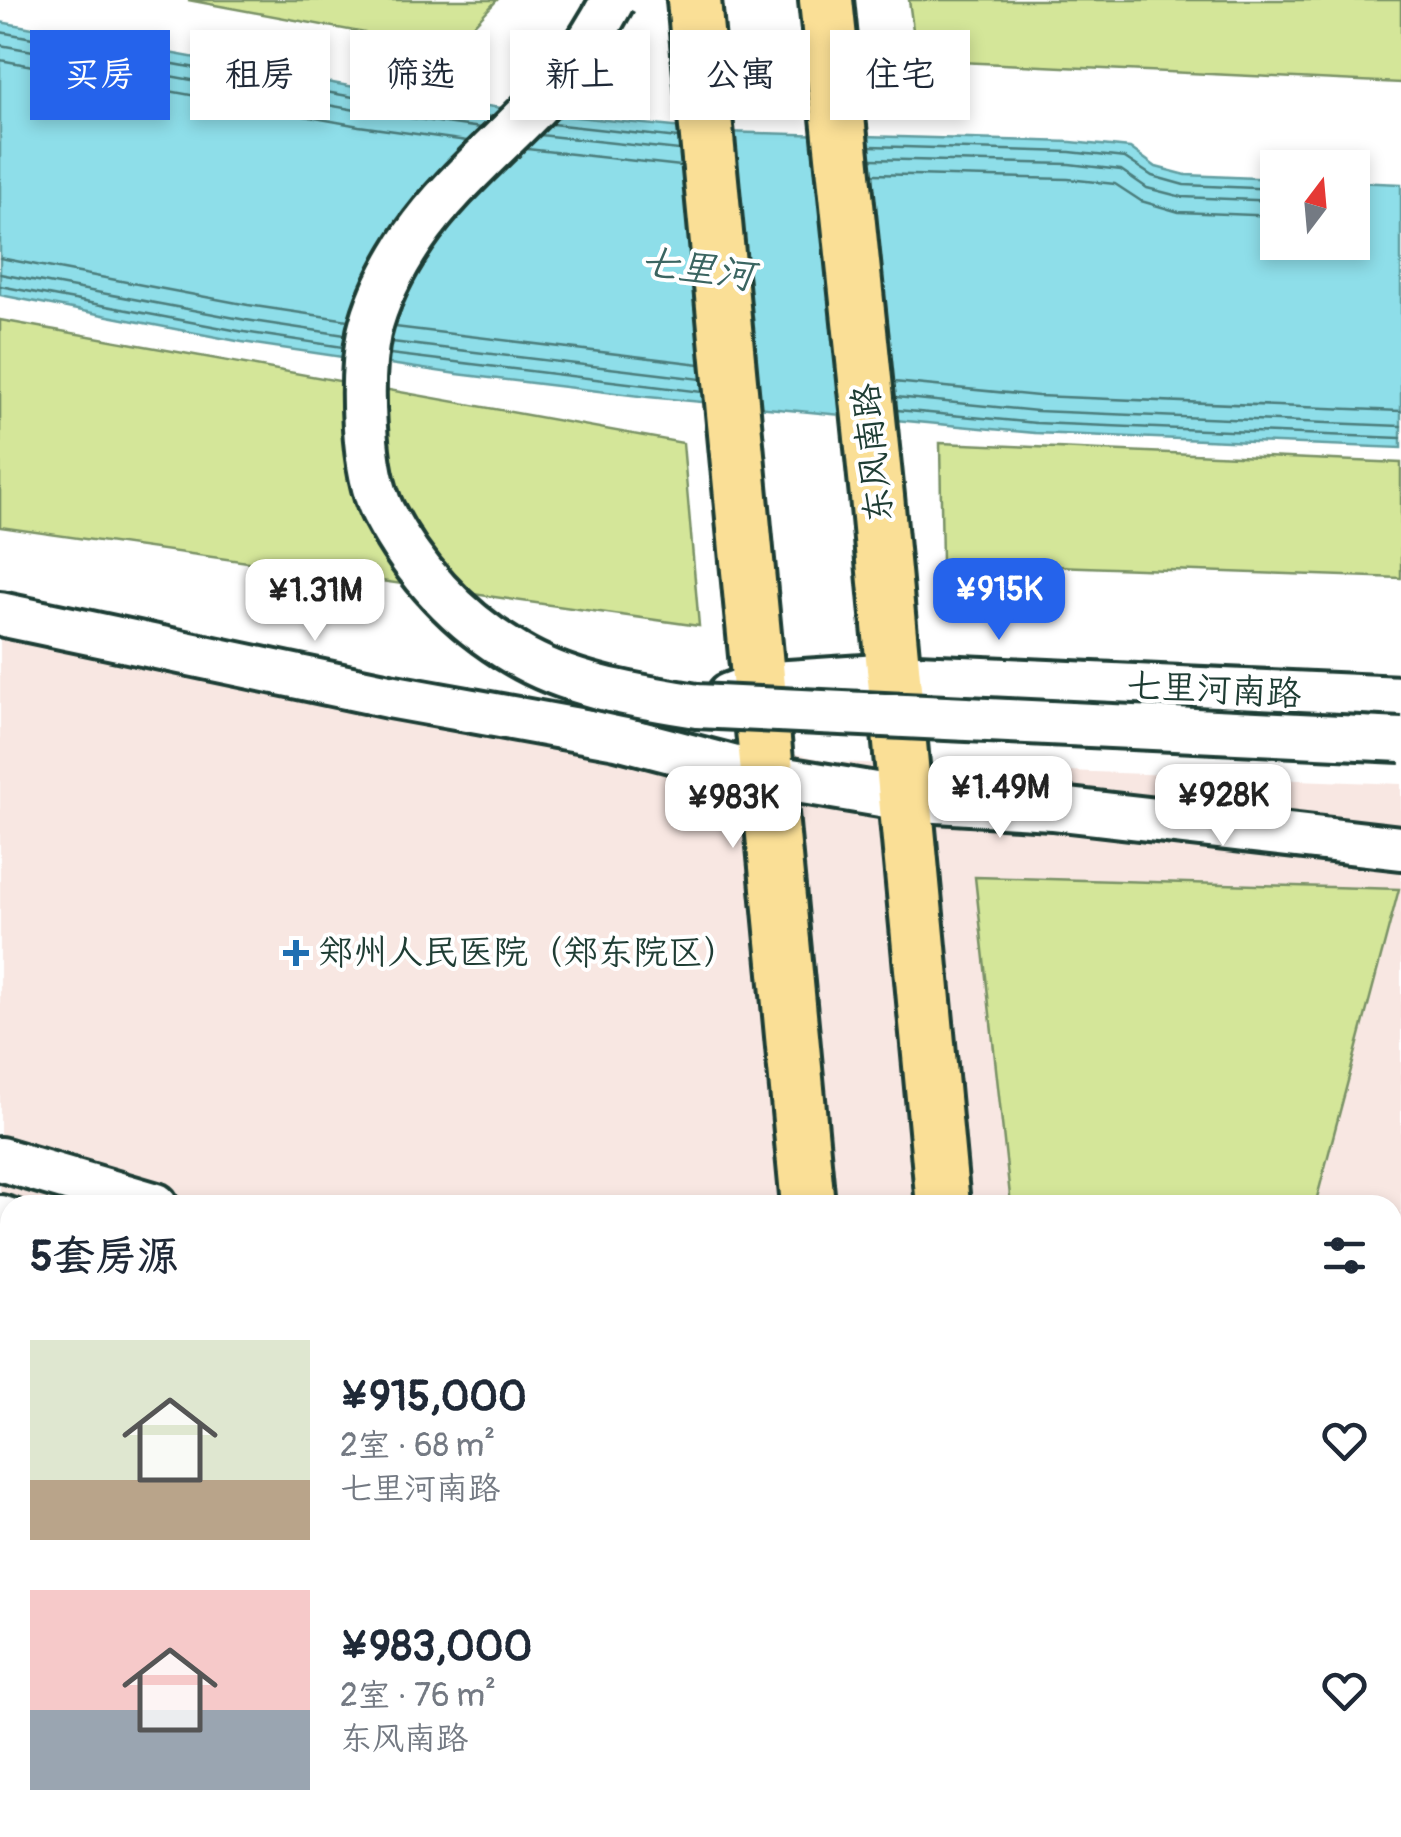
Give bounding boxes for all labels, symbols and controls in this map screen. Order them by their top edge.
chip: 买房 [30,30,170,120]
chip: 租房 [190,30,330,120]
chip: 筛选 [350,30,490,120]
chip: 新上 [510,30,650,120]
chip: 公寓 [670,30,810,120]
chip: 住宅 [830,30,970,120]
north arrow [1260,150,1370,260]
map controls [1260,150,1370,260]
water label: 七里河 [637,237,763,302]
street label: 东风南路 [844,381,902,525]
pin: ¥915K [929,558,1069,643]
pin: ¥1.31M [234,559,396,644]
text: ¥915K [955,570,1043,610]
text: ¥1.31M [267,571,363,611]
street label: 七里河南路 [1125,663,1303,717]
pin: ¥1.49M [919,756,1081,841]
pin: ¥928K [1153,764,1293,849]
pin: ¥983K [663,766,803,851]
text: ¥1.49M [950,768,1050,808]
text: ¥928K [1177,776,1269,816]
text: ¥983K [687,778,779,818]
place label: 郑州人民医院（郑东院区） [318,931,738,975]
marker: 郑州人民医院（郑东院区） [283,940,309,966]
icon: filters [1317,1228,1372,1283]
text: 5套房源 [30,1231,179,1283]
text: ¥915,000 [340,1371,527,1423]
icon: home [110,1380,230,1500]
icon: heart [1317,1413,1372,1468]
text: 2室 · 68 m² [340,1426,495,1466]
text: 七里河南路 [340,1469,500,1509]
text: ¥983,000 [340,1621,532,1673]
icon: home [110,1630,230,1750]
icon: heart [1317,1663,1372,1718]
text: 2室 · 76 m² [340,1676,496,1716]
text: 东风南路 [340,1719,468,1759]

